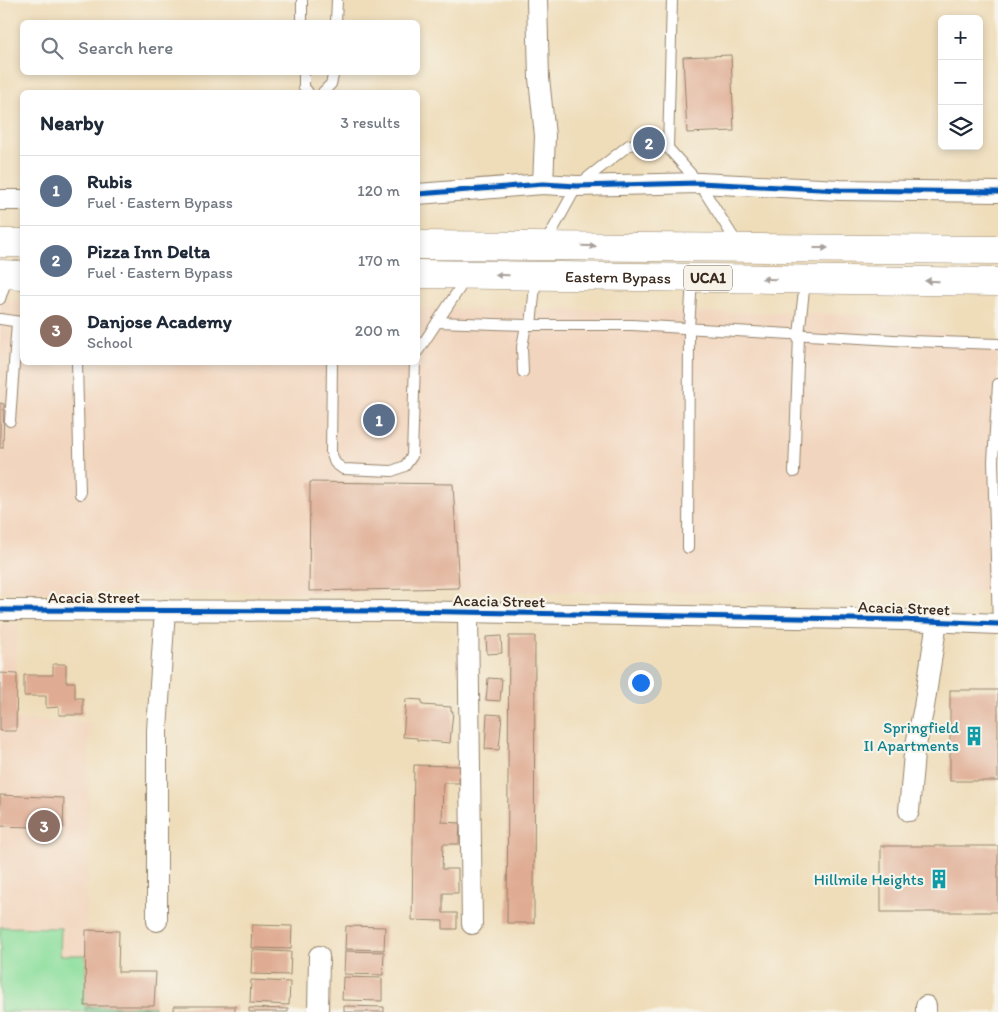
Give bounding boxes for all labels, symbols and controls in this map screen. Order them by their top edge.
map controls [938,15,983,150]
button: + [938,15,983,60]
search box [20,20,420,75]
icon: search [38,34,66,62]
text: Search here [78,36,173,59]
button: − [938,60,983,105]
button: layers [938,105,983,150]
text: Nearby [40,110,104,135]
text: 3 results [340,113,400,132]
pin: 2 [633,124,665,162]
text: Rubis [87,170,132,193]
text: 1 [52,181,60,200]
text: 120 m [357,181,400,200]
text: Fuel · Eastern Bypass [87,193,233,212]
text: Pizza Inn Delta [87,240,210,263]
one-way arrow [581,242,597,250]
one-way arrow [813,244,829,252]
text: 2 [52,251,60,270]
text: 170 m [358,251,400,270]
text: Fuel · Eastern Bypass [87,263,233,282]
road number: UCA1 [684,266,732,290]
street label: Eastern Bypass [565,267,671,287]
one-way arrow [494,271,510,279]
one-way arrow [761,275,777,283]
one-way arrow [924,277,940,285]
text: Danjose Academy [87,310,232,333]
text: 3 [52,321,60,340]
text: 200 m [355,321,400,340]
text: School [87,333,133,352]
pin: 1 [363,401,395,439]
street label: Acacia Street [48,588,140,607]
street label: Acacia Street [453,591,545,611]
street label: Acacia Street [858,597,950,619]
your location [628,670,654,696]
place label: Springfield II Apartments [863,718,959,755]
building icon: Springfield II Apartments [963,725,985,747]
pin: 3 [28,807,60,845]
building icon: Hillmile Heights [928,868,950,890]
place label: Hillmile Heights [814,870,924,889]

